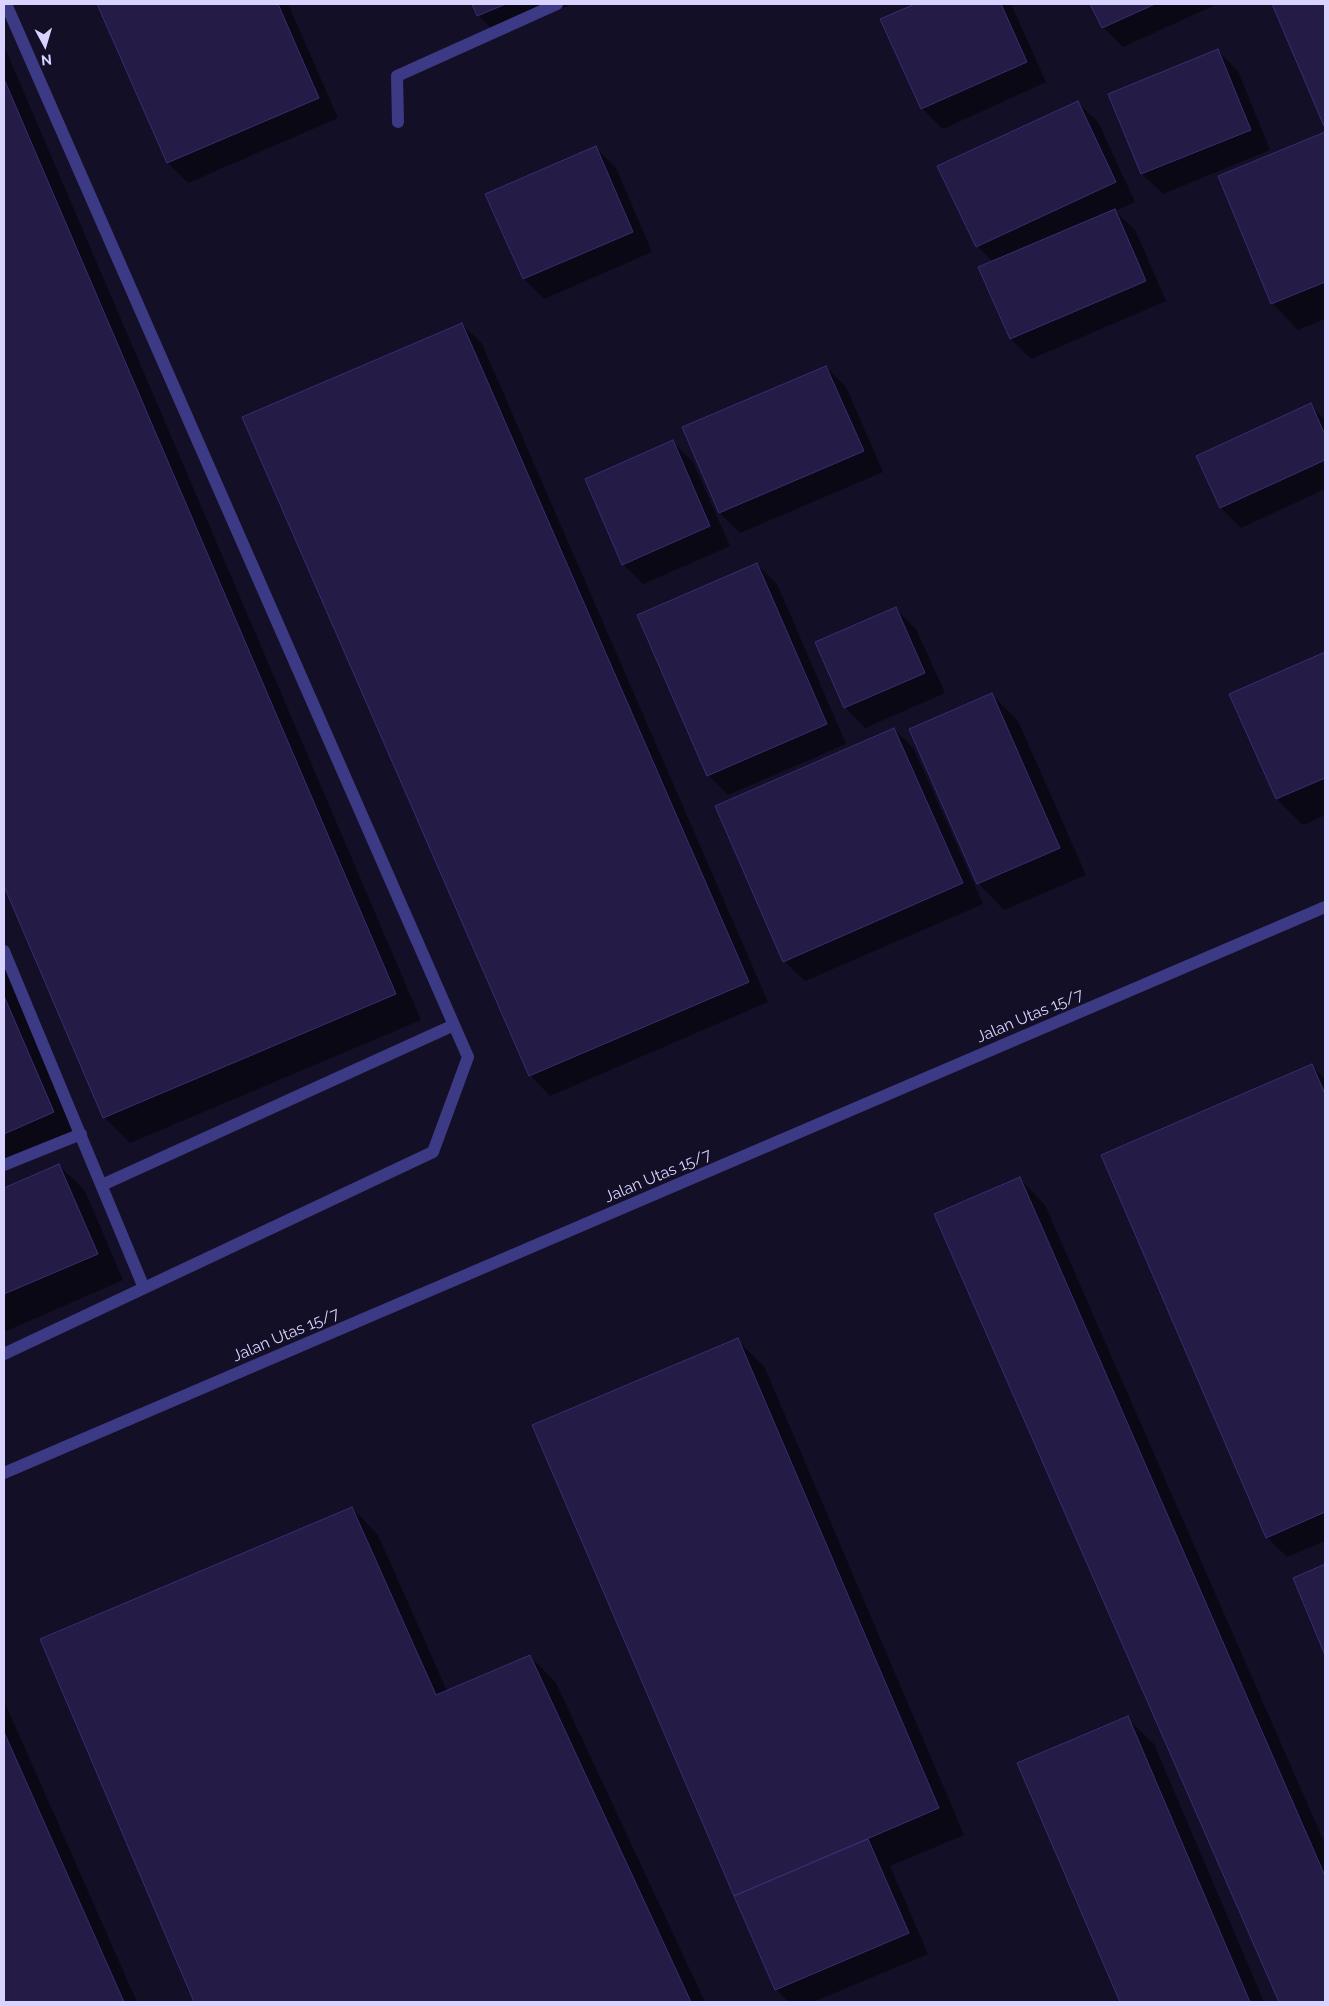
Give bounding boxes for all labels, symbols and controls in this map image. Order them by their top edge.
north arrow [20,20,70,70]
text: N [40,51,53,68]
street label: Jalan Utas 15/7 [974,985,1086,1047]
street label: Jalan Utas 15/7 [602,1145,714,1207]
street label: Jalan Utas 15/7 [230,1304,342,1366]

